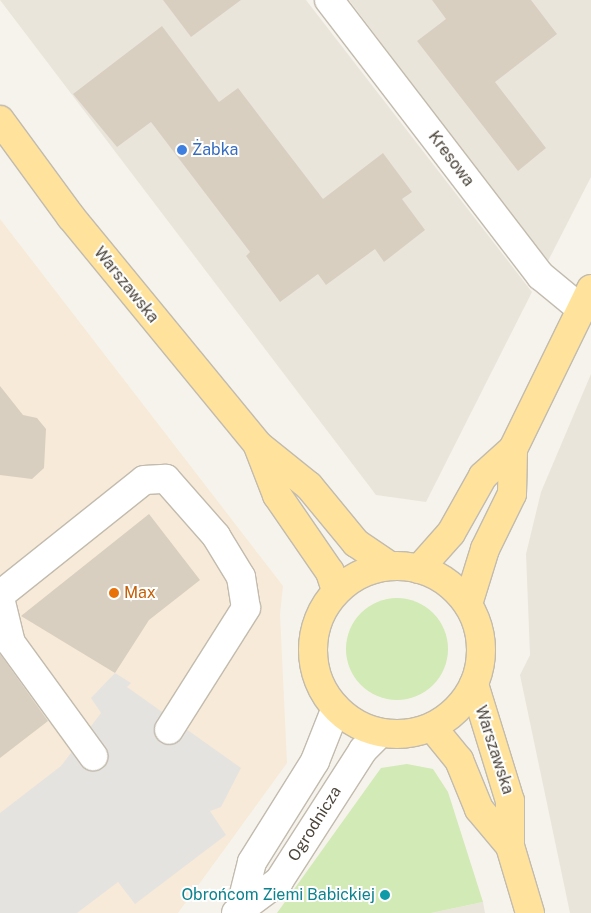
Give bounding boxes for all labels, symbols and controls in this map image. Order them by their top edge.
street label: Kresowa [424,128,478,190]
place label: Żabka [192,140,238,160]
marker: Żabka [176,144,188,156]
street label: Warszawska [90,243,162,327]
place label: Max [124,583,156,603]
marker: Max [108,587,120,599]
street label: Warszawska [471,703,517,797]
street label: Ogrodnicza [284,783,346,865]
place label: Obrońcom Ziemi Babickiej [181,885,375,905]
marker: Obrońcom Ziemi Babickiej [379,889,391,901]

